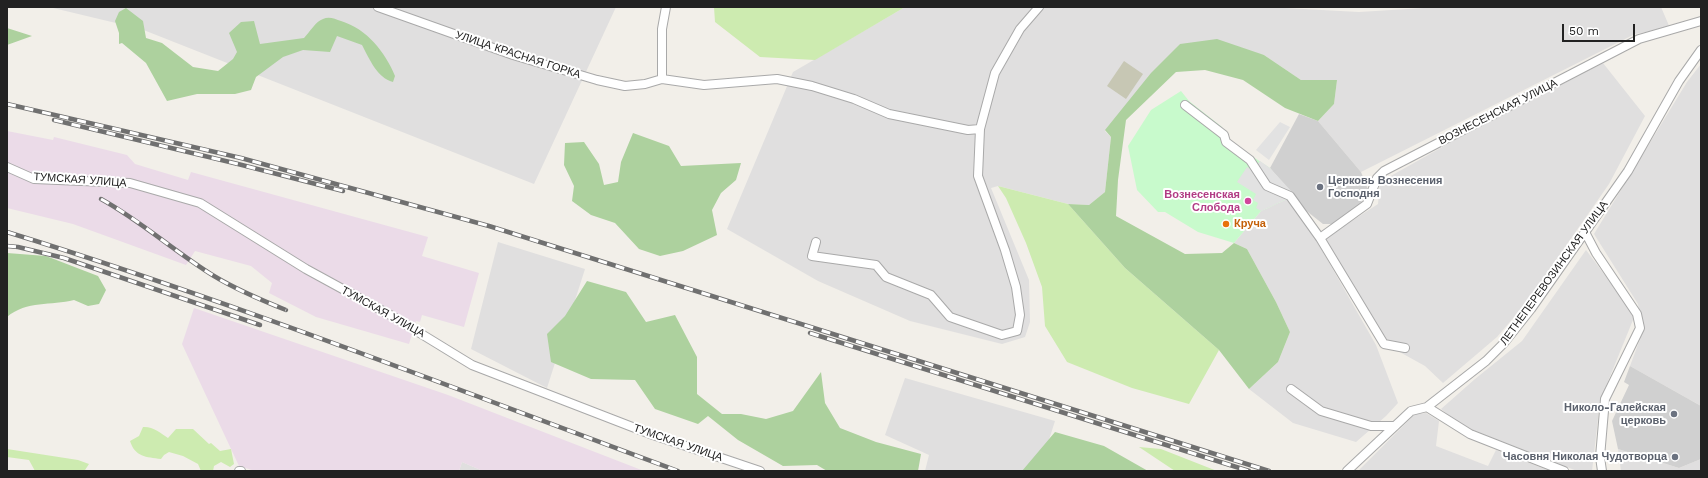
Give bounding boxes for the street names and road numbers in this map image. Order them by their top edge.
street label: УЛИЦА КРАСНАЯ ГОРКА [454,28,582,82]
street label: ВОЗНЕСЕНСКАЯ УЛИЦА [1437,76,1559,148]
street label: ТУМСКАЯ УЛИЦА [33,170,127,190]
street label: ЛЕТНЕПЕРЕВОЗИНСКАЯ УЛИЦА [1497,198,1611,348]
street label: ТУМСКАЯ УЛИЦА [339,284,427,340]
street label: ТУМСКАЯ УЛИЦА [632,422,724,464]

